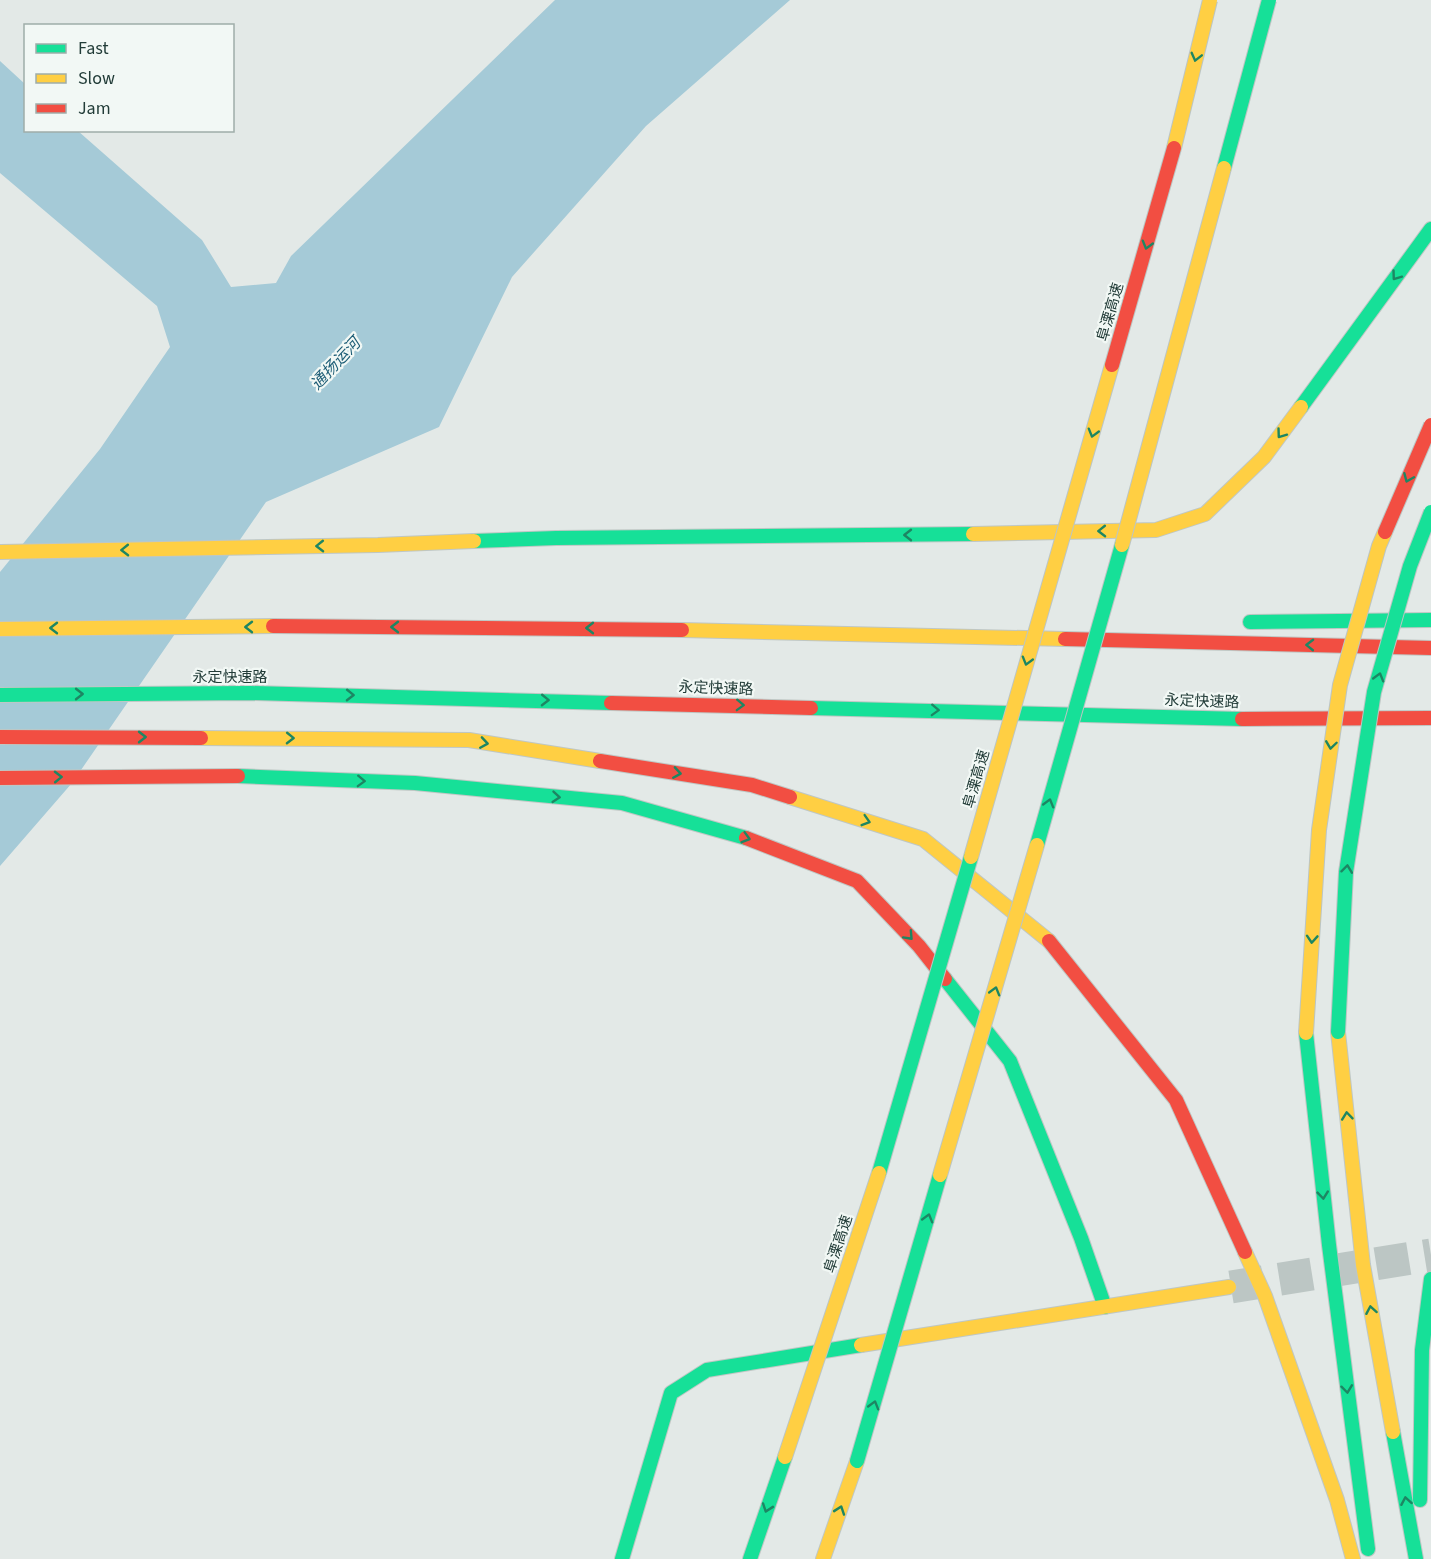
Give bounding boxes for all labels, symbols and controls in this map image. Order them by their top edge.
legend [24,24,234,132]
text: Fast [78,36,109,61]
one-way arrow [1190,52,1203,62]
text: Slow [78,66,115,91]
text: Jam [78,96,111,121]
one-way arrow [1141,240,1154,250]
one-way arrow [1393,270,1404,281]
street label: 阜溧高速 [1092,280,1129,344]
water label: 通扬运河 [306,331,368,395]
one-way arrow [1088,427,1100,438]
one-way arrow [1277,427,1288,438]
one-way arrow [1403,472,1415,483]
one-way arrow [1098,525,1107,537]
one-way arrow [903,529,912,541]
one-way arrow [315,540,324,553]
one-way arrow [120,544,129,556]
one-way arrow [244,621,253,633]
one-way arrow [390,621,399,633]
one-way arrow [49,622,58,634]
one-way arrow [585,622,594,634]
one-way arrow [1305,639,1314,651]
one-way arrow [1022,656,1035,666]
street label: 永定快速路 [192,667,268,688]
one-way arrow [1372,672,1384,683]
street label: 永定快速路 [678,677,754,700]
one-way arrow [75,688,84,700]
one-way arrow [346,689,355,702]
street label: 永定快速路 [1164,690,1240,713]
one-way arrow [541,694,550,706]
one-way arrow [736,699,745,711]
one-way arrow [931,704,940,717]
one-way arrow [138,731,147,743]
one-way arrow [285,732,294,744]
one-way arrow [480,736,489,748]
one-way arrow [1325,741,1337,750]
street label: 阜溧高速 [958,747,995,811]
one-way arrow [672,767,682,779]
one-way arrow [54,771,63,783]
one-way arrow [357,775,366,788]
one-way arrow [551,790,560,803]
one-way arrow [1042,798,1054,809]
one-way arrow [860,814,871,826]
one-way arrow [740,831,750,843]
one-way arrow [1340,864,1353,874]
one-way arrow [902,929,913,939]
one-way arrow [1305,935,1318,944]
one-way arrow [987,986,1000,996]
one-way arrow [1341,1112,1354,1121]
one-way arrow [1316,1191,1329,1200]
street label: 阜溧高速 [819,1212,858,1276]
one-way arrow [921,1213,933,1224]
one-way arrow [1365,1305,1378,1315]
one-way arrow [1340,1384,1353,1393]
one-way arrow [866,1400,879,1410]
one-way arrow [1400,1497,1412,1506]
one-way arrow [762,1502,775,1513]
one-way arrow [833,1505,846,1516]

